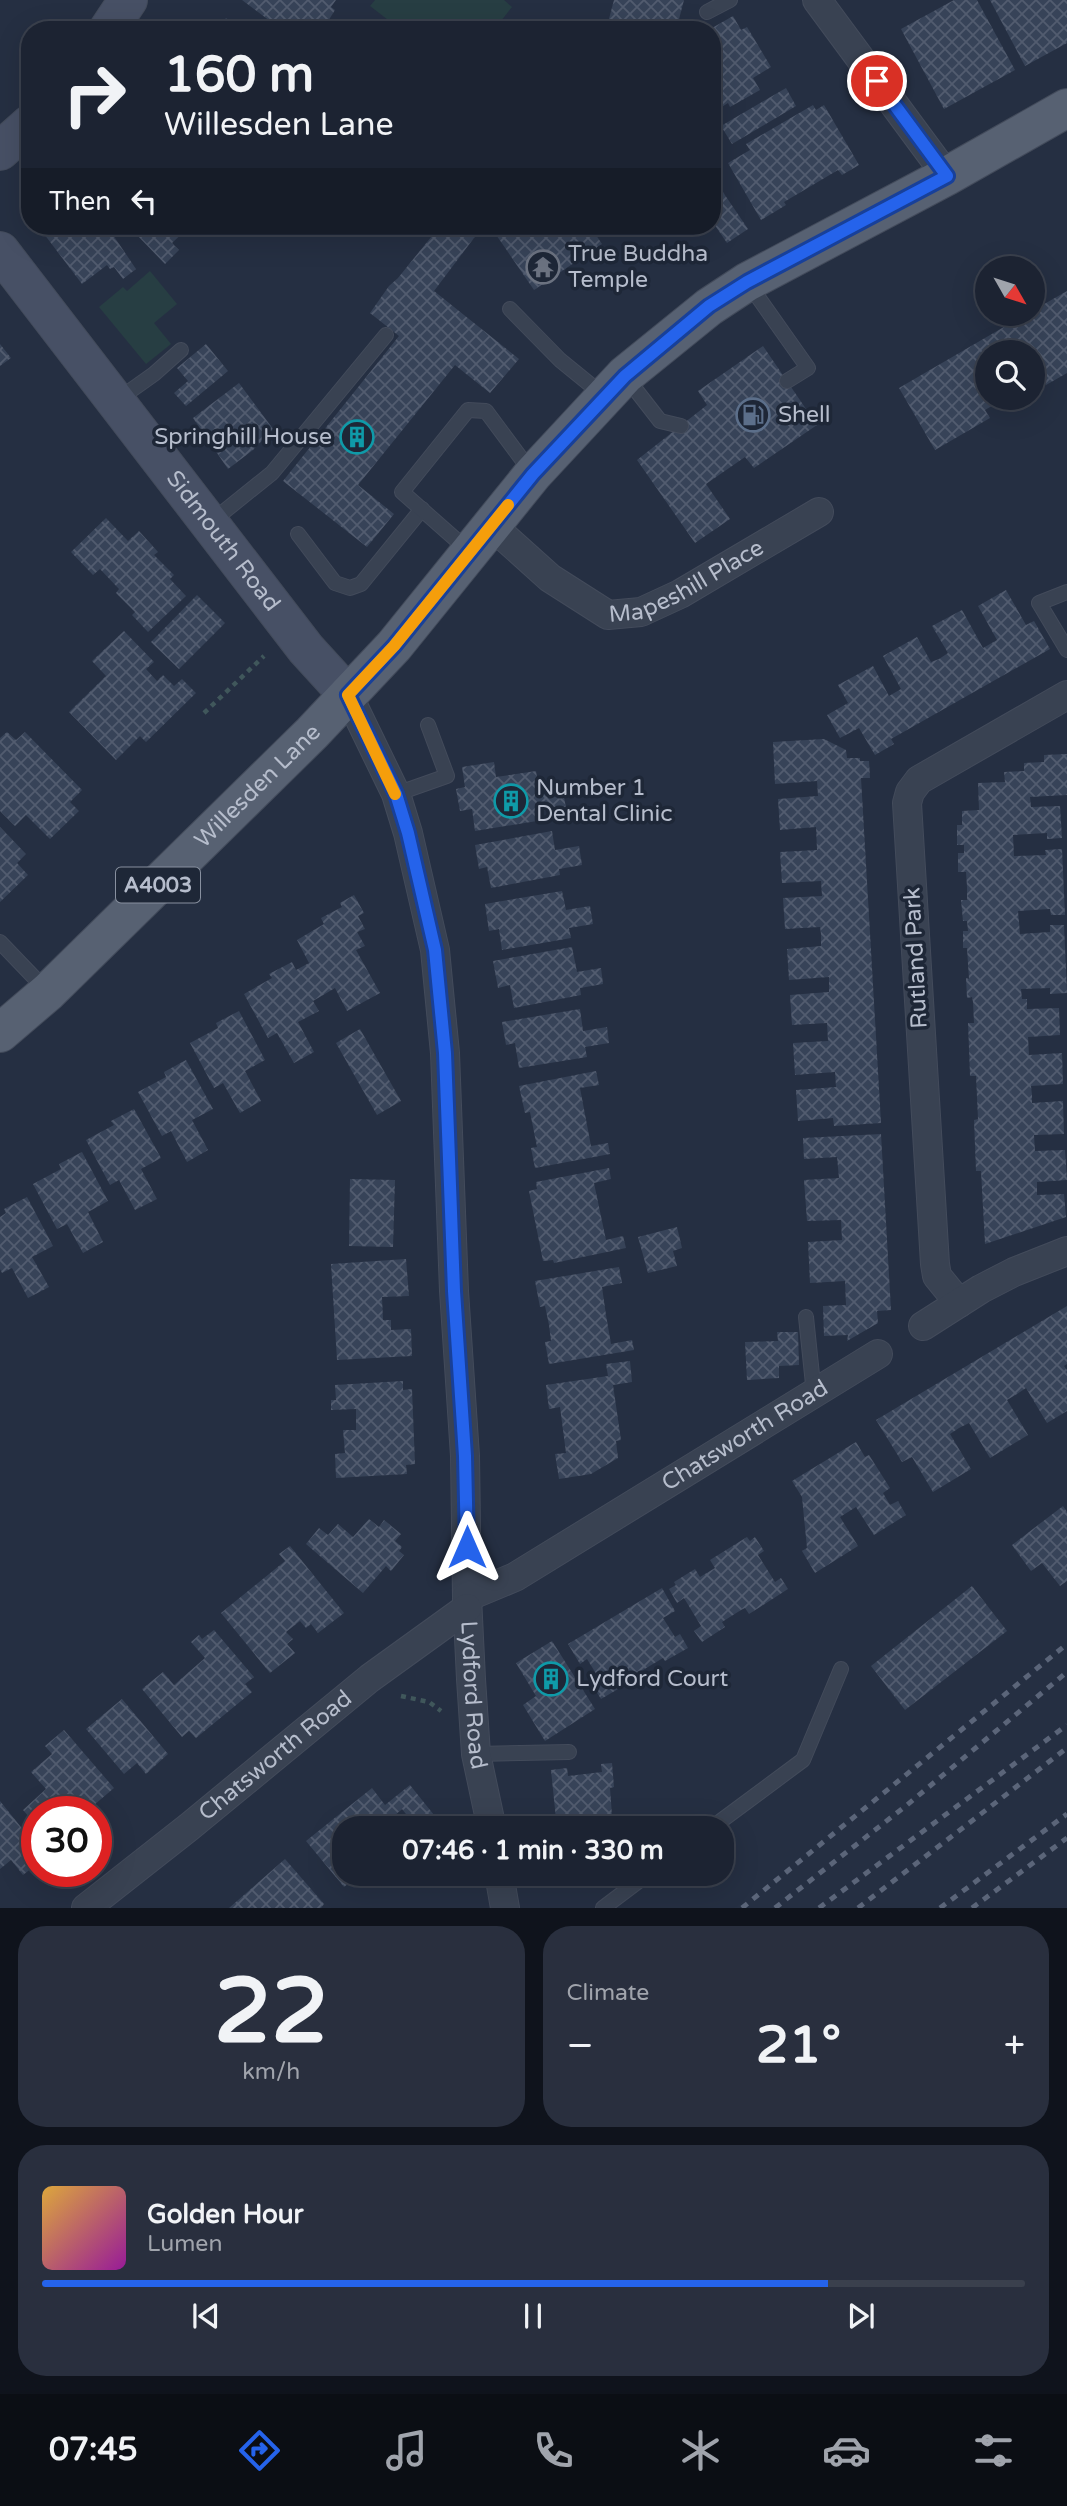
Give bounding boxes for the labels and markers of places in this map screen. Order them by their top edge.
pin [847,51,907,111]
place label: True Buddha Temple [568,240,708,294]
temple icon: True Buddha Temple [524,248,562,286]
fuel station icon: Shell [734,396,772,434]
place label: Shell [778,401,830,429]
building icon: Springhill House [338,418,376,456]
place label: Springhill House [154,423,332,451]
place label: Number 1 Dental Clinic [536,774,672,828]
building icon: Number 1 Dental Clinic [492,782,530,820]
building icon: Lydford Court [532,1660,570,1698]
place label: Lydford Court [576,1665,728,1693]

